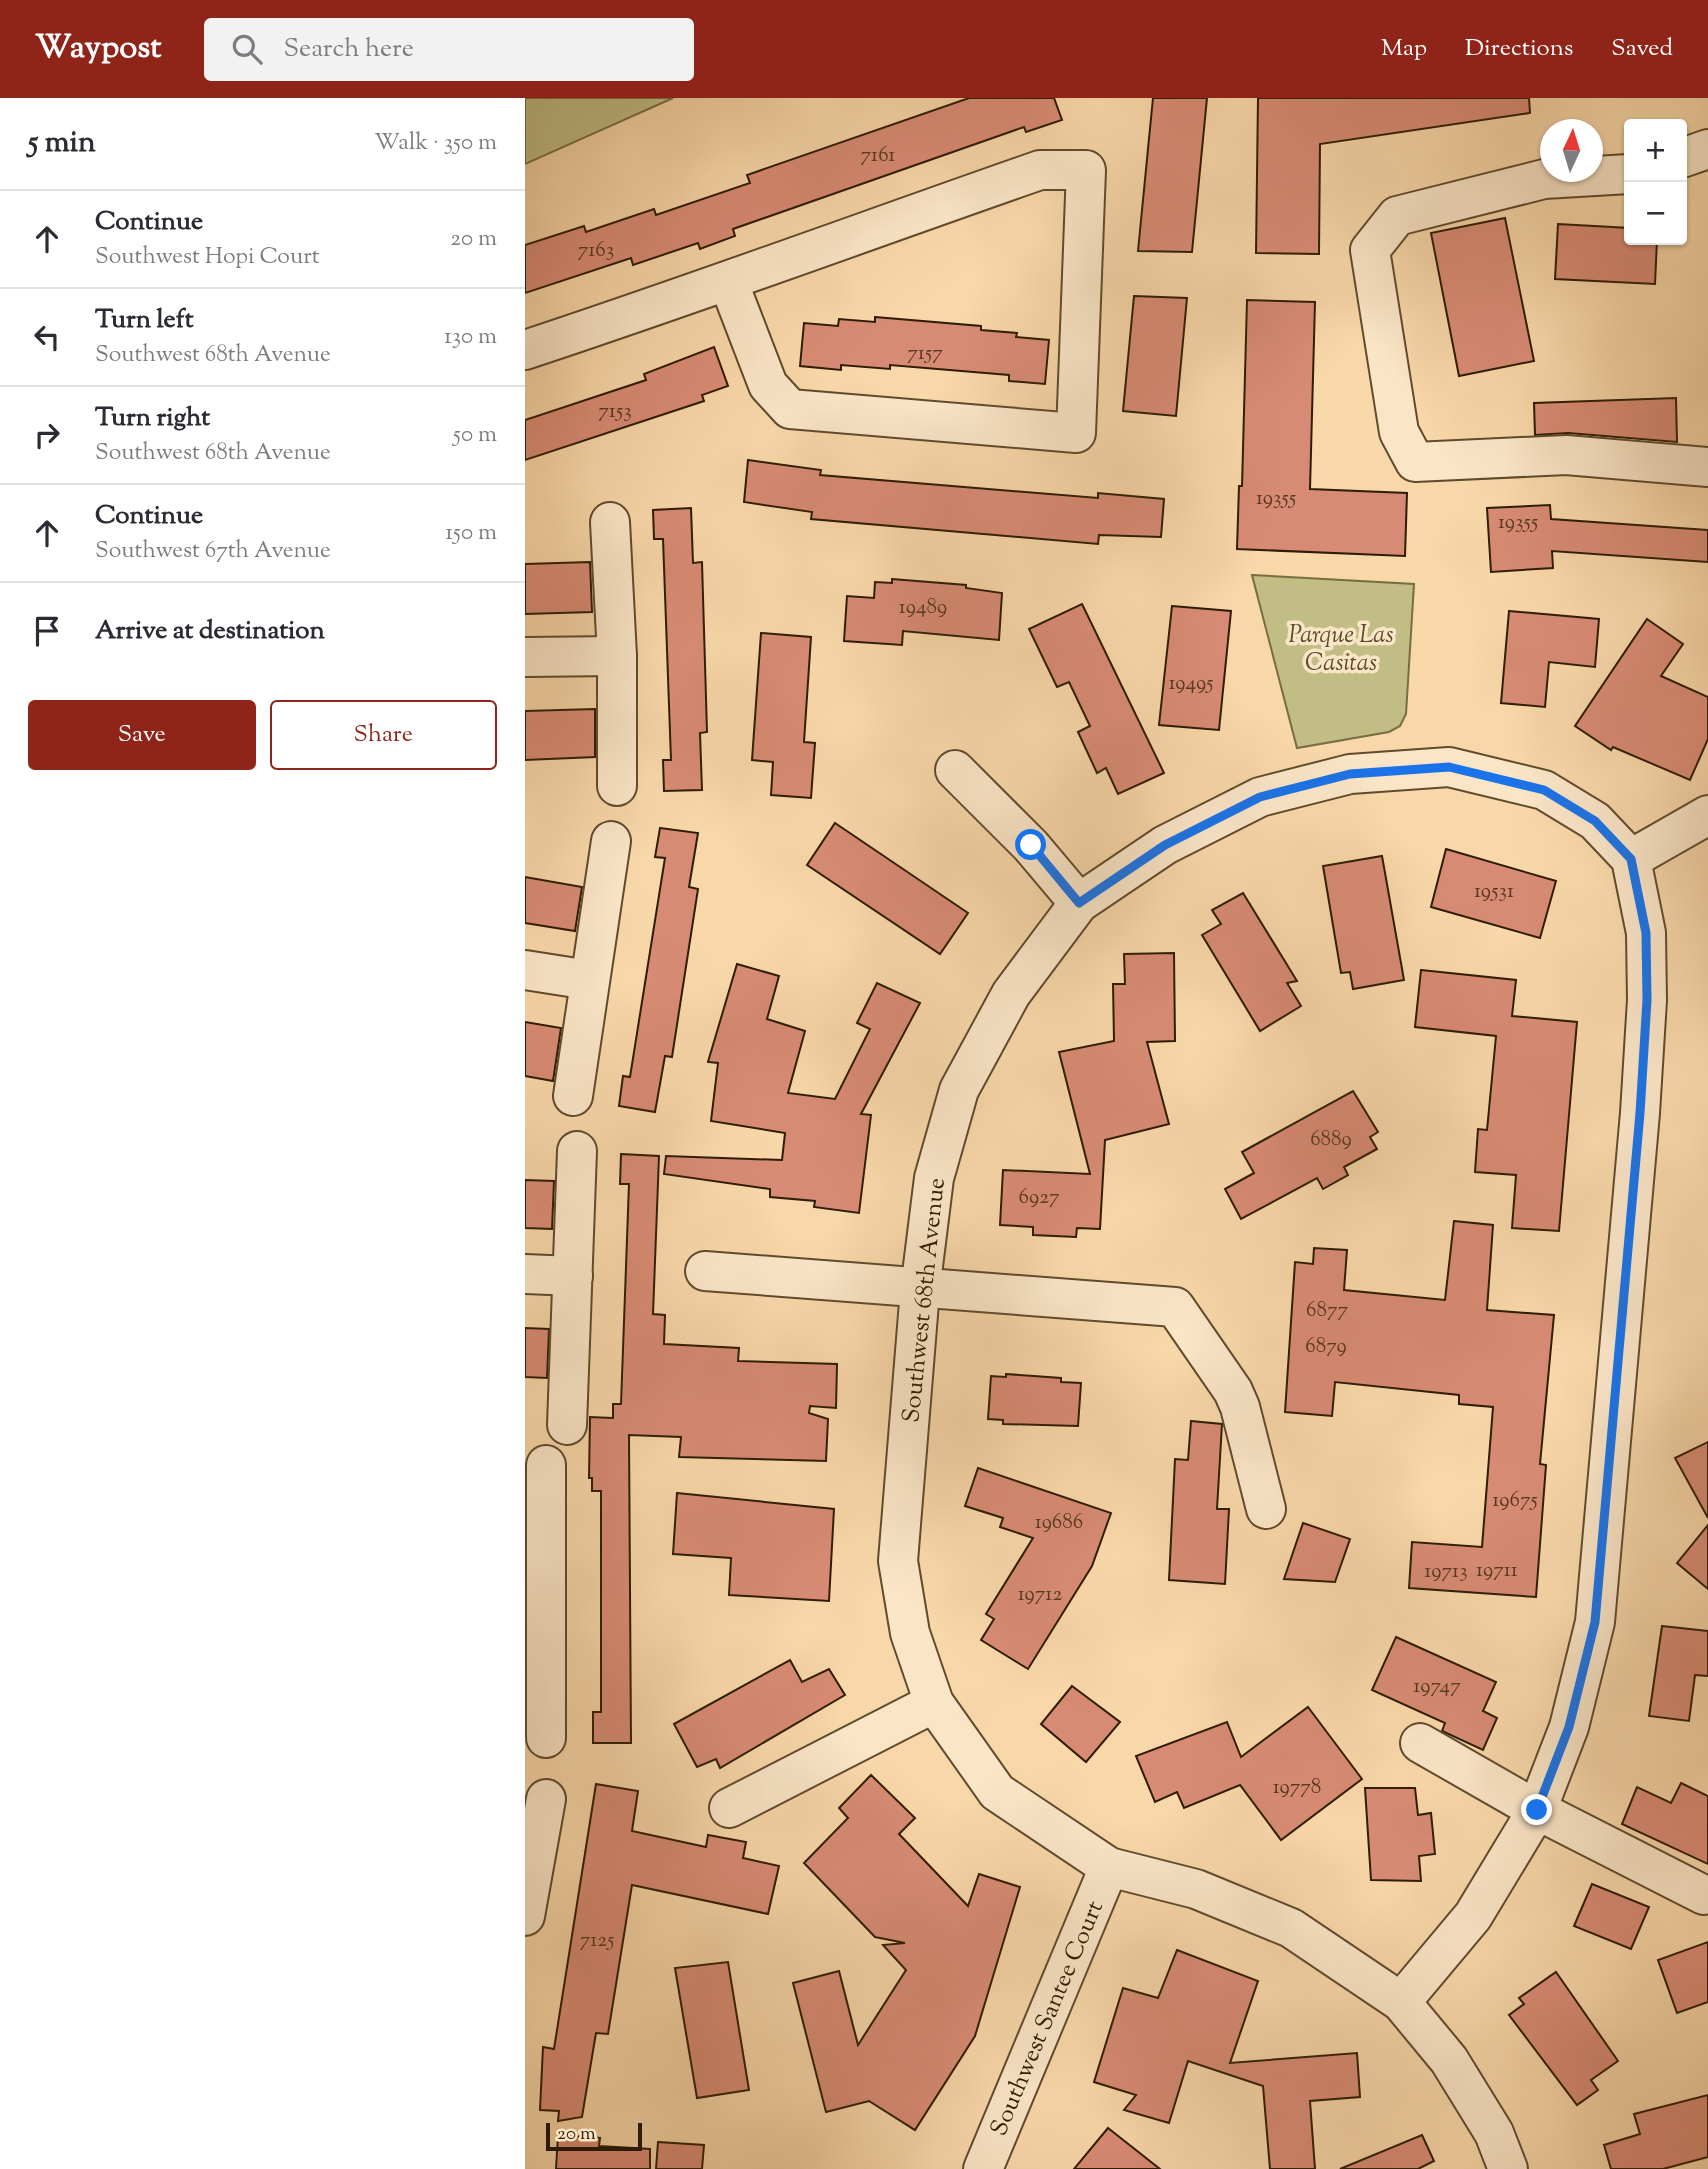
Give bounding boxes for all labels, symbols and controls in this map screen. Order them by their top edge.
search box [204,18,694,81]
text: Waypost [35,25,162,73]
icon: search [228,30,266,68]
text: Search here [284,31,414,68]
text: Map [1381,32,1427,66]
text: Directions [1465,32,1573,66]
text: Saved [1611,32,1673,66]
north arrow [1540,119,1603,182]
map controls [1624,119,1687,245]
button: + [1624,119,1687,182]
text: 5 min [28,122,96,165]
text: Walk · 350 m [374,127,497,160]
house number: 7161 [860,141,896,171]
button: − [1624,182,1687,245]
text: Continue [95,204,203,241]
icon: ahead [28,220,66,258]
text: 20 m [450,223,497,256]
house number: 7163 [578,236,614,266]
text: Southwest Hopi Court [95,241,320,274]
text: Turn left [95,302,194,339]
icon: left [28,318,66,356]
text: 130 m [444,321,497,354]
text: Southwest 68th Avenue [95,339,331,372]
house number: 7157 [907,339,943,369]
house number: 7153 [598,397,632,427]
text: Turn right [95,400,210,437]
icon: right [28,416,66,454]
text: 50 m [453,419,497,452]
text: Southwest 68th Avenue [95,437,331,470]
house number: 19355 [1256,484,1296,514]
text: Continue [95,498,203,535]
house number: 19355 [1498,508,1538,538]
icon: ahead [28,514,66,552]
text: 150 m [445,517,497,550]
text: Southwest 67th Avenue [95,535,331,568]
house number: 19489 [899,593,947,623]
icon: arrive [28,612,66,650]
text: Arrive at destination [95,613,325,650]
park label: Parque Las Casitas [1288,619,1394,681]
house number: 19495 [1168,669,1214,699]
button: Save [28,700,256,770]
button: Share [270,700,497,770]
route start [1015,829,1046,860]
house number: 19531 [1474,877,1514,907]
house number: 6889 [1310,1125,1352,1155]
street label: Southwest 68th Avenue [895,1176,955,1424]
house number: 6927 [1019,1183,1060,1213]
house number: 6877 [1306,1296,1348,1326]
house number: 6879 [1305,1332,1347,1362]
house number: 19675 [1492,1486,1538,1516]
house number: 19686 [1035,1508,1083,1538]
house number: 19711 [1476,1556,1518,1586]
house number: 19713 [1424,1557,1468,1587]
house number: 19712 [1018,1580,1062,1610]
house number: 19747 [1413,1672,1461,1702]
house number: 19778 [1273,1773,1321,1803]
route end [1521,1794,1552,1825]
street label: Southwest Santee Court [983,1896,1113,2142]
house number: 7125 [580,1926,614,1956]
scale bar [546,2120,642,2152]
text: 20 m [557,2121,596,2148]

